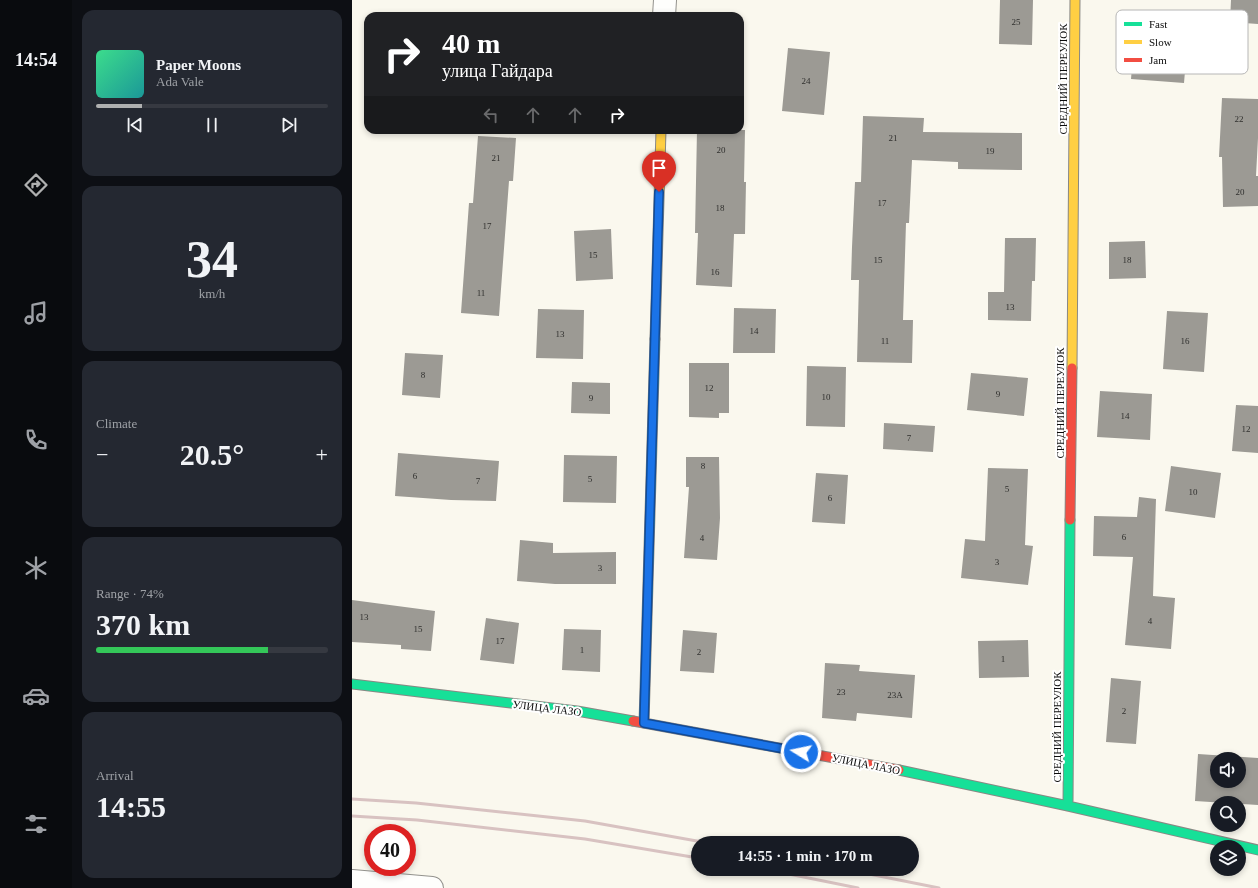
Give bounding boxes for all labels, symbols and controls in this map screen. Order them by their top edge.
legend [1116,10,1248,74]
house number: 25 [1012,17,1021,27]
text: Fast [1149,18,1167,30]
street label: СРЕДНИЙ ПЕРЕУЛОК [1057,23,1069,135]
icon: right [376,28,428,80]
text: 40 m [442,28,500,59]
text: Slow [1149,36,1172,48]
text: 14:54 [15,50,57,70]
text: Jam [1149,54,1167,66]
text: Paper Moons [156,57,241,73]
text: улица Гайдара [442,61,553,81]
text: Ada Vale [156,74,204,89]
house number: 24 [802,76,811,86]
icon: left [480,104,502,126]
icon: ahead [522,104,544,126]
icon: ahead [564,104,586,126]
icon: right [606,104,628,126]
icon: previous [124,114,146,136]
icon: pause [201,114,223,136]
icon: next [278,114,300,136]
house number: 22 [1235,114,1244,124]
house number: 21 [889,133,898,143]
house number: 20 [717,145,726,155]
house number: 19 [986,146,995,156]
pin [642,151,676,192]
house number: 21 [492,153,501,163]
icon: arrive [648,157,670,179]
icon: directions [22,171,50,199]
house number: 20 [1236,187,1245,197]
house number: 17 [878,198,887,208]
house number: 18 [716,203,725,213]
house number: 17 [483,221,492,231]
text: 34 [186,231,238,288]
house number: 15 [589,250,598,260]
house number: 15 [874,255,883,265]
house number: 18 [1123,255,1132,265]
house number: 16 [711,267,720,277]
text: km/h [199,286,225,301]
house number: 11 [477,288,485,298]
icon: music [22,299,50,327]
house number: 13 [1006,302,1015,312]
house number: 14 [750,326,759,336]
house number: 13 [556,329,565,339]
house number: 11 [881,336,889,346]
house number: 16 [1181,336,1190,346]
street label: СРЕДНИЙ ПЕРЕУЛОК [1054,347,1066,459]
house number: 8 [421,370,426,380]
house number: 12 [705,383,714,393]
house number: 9 [996,389,1001,399]
house number: 10 [822,392,831,402]
house number: 9 [589,393,594,403]
house number: 14 [1121,411,1130,421]
text: Climate [96,416,137,431]
house number: 12 [1242,424,1251,434]
icon: phone [22,426,50,454]
house number: 7 [907,433,912,443]
text: 20.5° [180,438,244,471]
text: − [96,442,108,467]
text: + [316,442,328,467]
house number: 8 [701,461,706,471]
house number: 6 [413,471,418,481]
house number: 5 [588,474,593,484]
house number: 7 [476,476,481,486]
house number: 5 [1005,484,1010,494]
house number: 10 [1189,487,1198,497]
house number: 6 [828,493,833,503]
house number: 6 [1122,532,1127,542]
house number: 4 [700,533,705,543]
icon: climate [22,554,50,582]
house number: 3 [995,557,1000,567]
house number: 3 [598,563,603,573]
text: Range · 74% [96,586,164,601]
text: 370 km [96,608,190,641]
house number: 13 [360,612,369,622]
house number: 4 [1148,616,1153,626]
house number: 15 [414,624,423,634]
house number: 17 [496,636,505,646]
house number: 1 [580,645,584,655]
house number: 2 [697,647,701,657]
house number: 1 [1001,654,1005,664]
street label: СРЕДНИЙ ПЕРЕУЛОК [1051,671,1063,783]
icon: car [22,682,50,710]
house number: 23 [837,687,846,697]
house number: 23А [887,690,903,700]
street label: УЛИЦА ЛАЗО [512,698,582,718]
house number: 2 [1122,706,1126,716]
position arrow [780,731,822,773]
street label: УЛИЦА ЛАЗО [831,752,901,776]
map controls [1210,752,1246,876]
button: sound [1210,752,1246,788]
text: Arrival [96,768,134,783]
text: 14:55 [96,790,166,823]
button: search [1210,796,1246,832]
icon: filters [22,810,50,838]
speed limit sign: 40 [364,824,416,876]
button: layers [1210,840,1246,876]
text: 14:55 · 1 min · 170 m [738,848,873,864]

